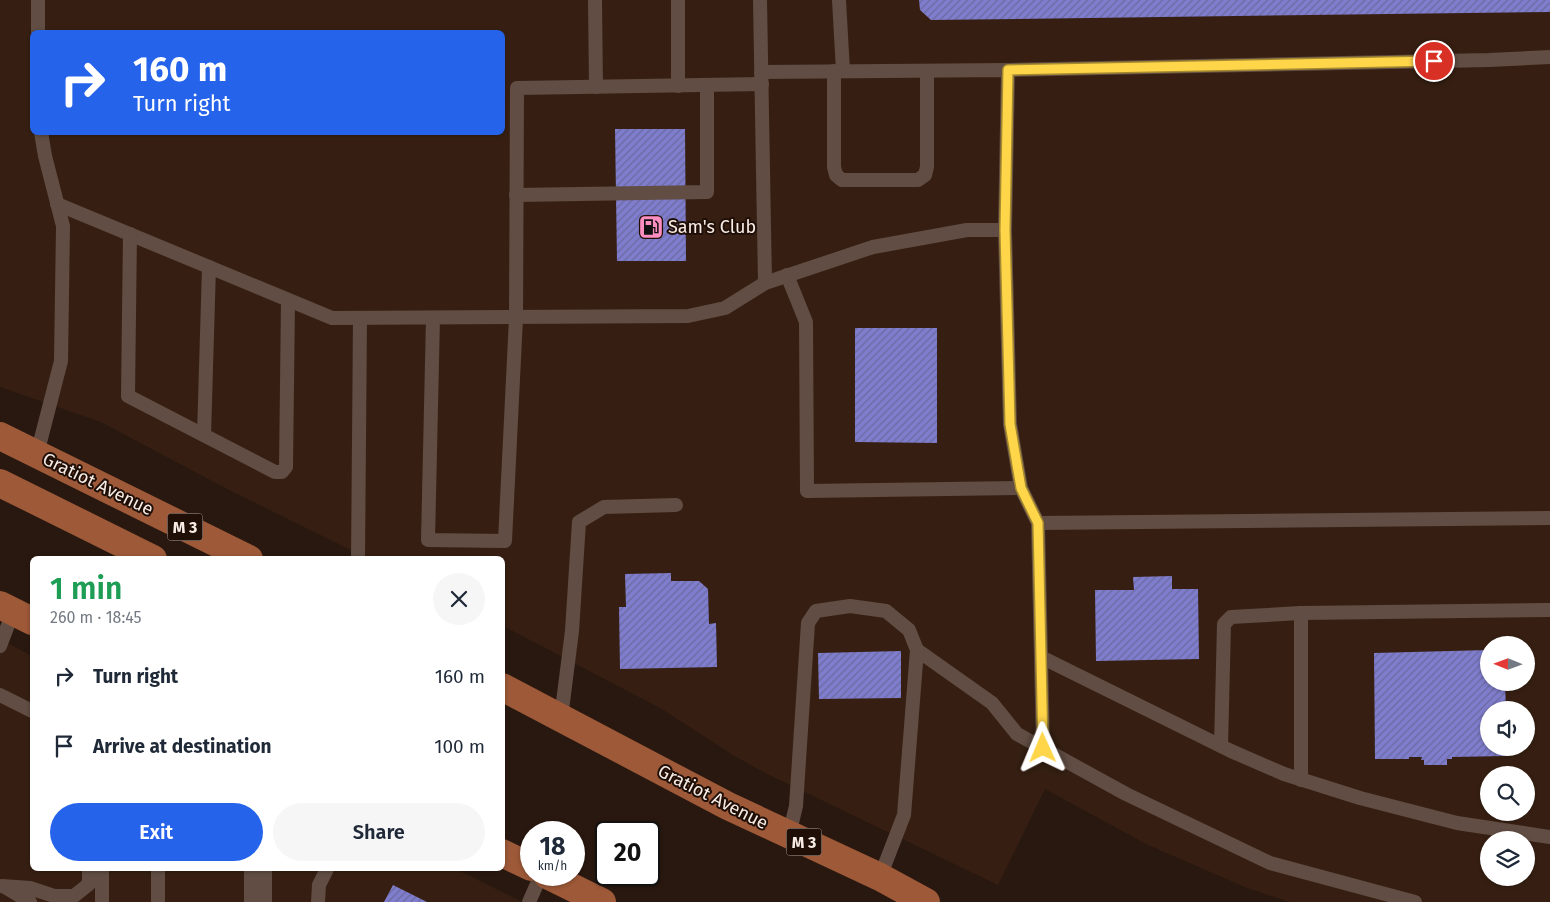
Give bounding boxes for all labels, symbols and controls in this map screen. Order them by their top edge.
pin [1413,40,1455,82]
icon: arrive [1420,47,1448,75]
text: 160 m [133,48,227,90]
icon: right [50,50,115,115]
text: Turn right [133,90,230,117]
fuel station icon: Sam's Club [638,214,664,240]
place label: Sam's Club [668,216,756,238]
street label: Gratiot Avenue [39,448,157,520]
road number: M 3 [168,514,202,540]
text: 1 min [50,571,122,607]
button: close [433,573,485,625]
text: 260 m · 18:45 [50,608,142,627]
north arrow [1480,636,1535,691]
map controls [1480,636,1535,886]
icon: right [50,662,78,690]
text: Turn right [93,665,178,688]
text: 160 m [435,665,485,688]
button: sound [1480,701,1535,756]
position arrow [1016,721,1068,773]
icon: arrive [50,732,78,760]
text: Arrive at destination [93,735,272,758]
text: 100 m [434,735,485,758]
street label: Gratiot Avenue [654,760,772,834]
button: search [1480,766,1535,821]
button: Exit [50,803,263,861]
button: Share [273,803,485,861]
speed limit sign: 20 [595,821,660,886]
road number: M 3 [786,829,822,856]
button: layers [1480,831,1535,886]
text: 18 [539,832,566,862]
text: km/h [538,859,567,873]

